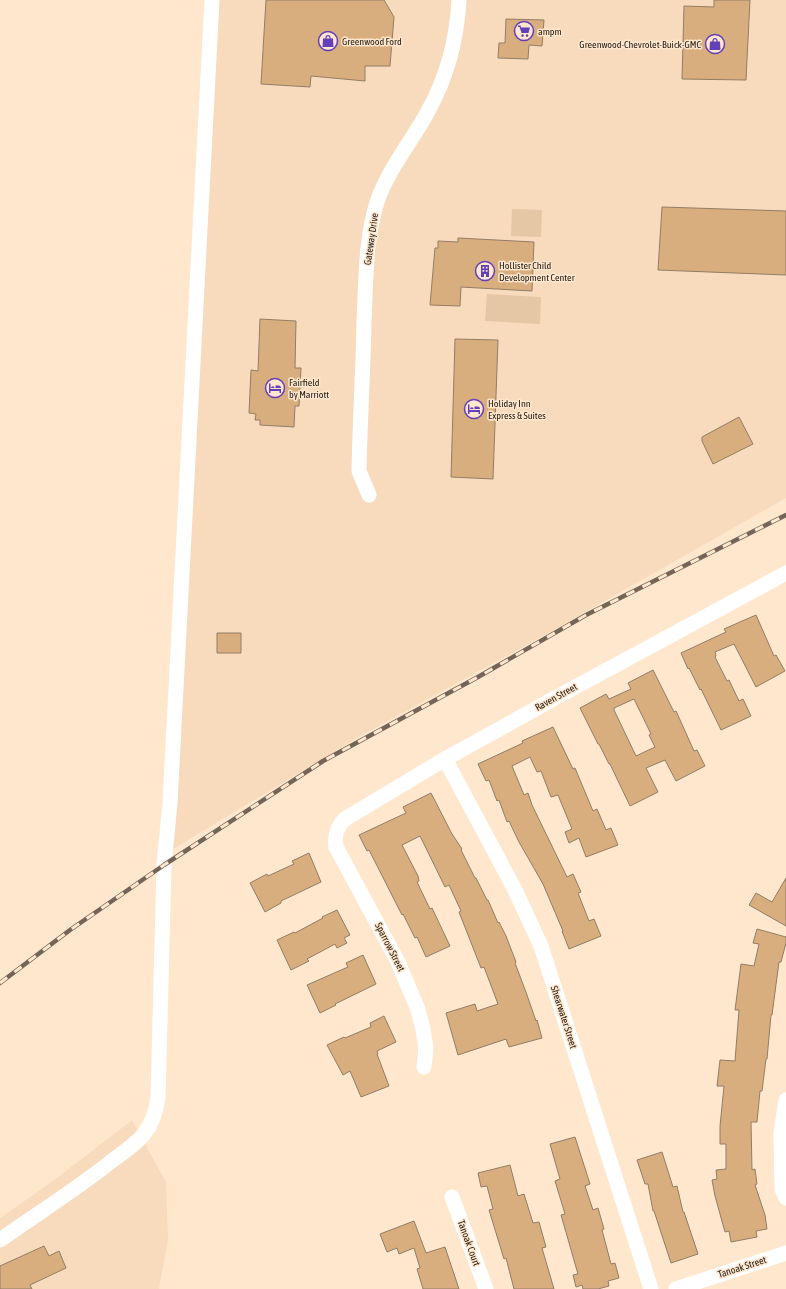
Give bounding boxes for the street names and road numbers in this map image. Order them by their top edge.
street label: Gateway Drive [362,212,380,266]
street label: Raven Street [533,681,579,713]
street label: Sparrow Street [373,921,407,973]
street label: Shearwater Street [549,984,579,1050]
street label: Tanoak Court [456,1219,482,1268]
street label: Tanoak Street [716,1254,768,1280]

